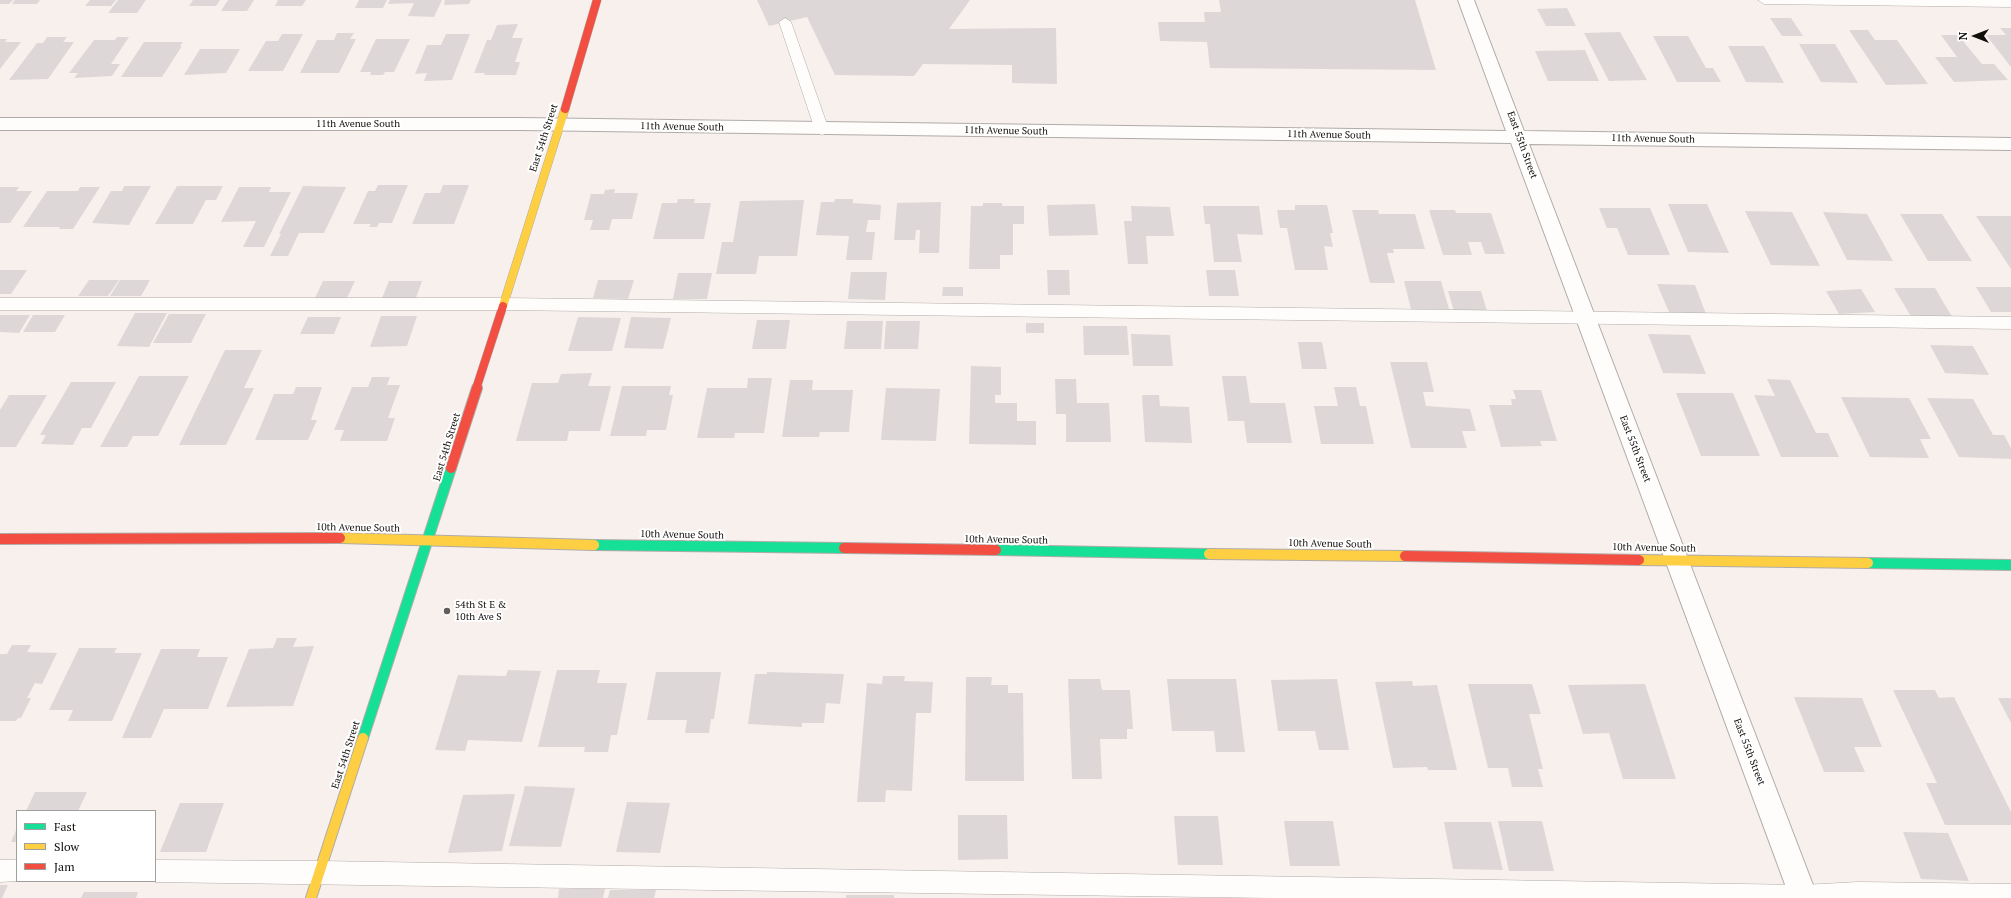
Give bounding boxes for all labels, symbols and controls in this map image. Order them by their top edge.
north arrow [1955,16,1995,56]
text: N [1956,32,1970,40]
street label: East 54th Street [527,103,561,173]
street label: East 55th Street [1504,110,1540,180]
street label: 11th Avenue South [316,118,400,130]
street label: 11th Avenue South [640,120,724,134]
street label: 11th Avenue South [964,124,1048,138]
street label: 11th Avenue South [1287,128,1371,142]
street label: 11th Avenue South [1611,132,1695,146]
street label: East 54th Street [431,411,463,483]
street label: East 55th Street [1617,414,1653,484]
street label: 10th Avenue South [316,521,400,535]
street label: 10th Avenue South [640,528,724,542]
street label: 10th Avenue South [964,533,1048,547]
street label: 10th Avenue South [1288,537,1372,551]
street label: 10th Avenue South [1612,541,1696,555]
place label: 54th St E & 10th Ave S [455,599,506,622]
marker: 54th St E & 10th Ave S [442,606,452,616]
street label: East 55th Street [1731,717,1767,787]
street label: East 54th Street [329,720,363,790]
legend [16,810,156,882]
text: Fast [54,819,76,834]
text: Slow [54,839,79,854]
text: Jam [54,859,75,874]

